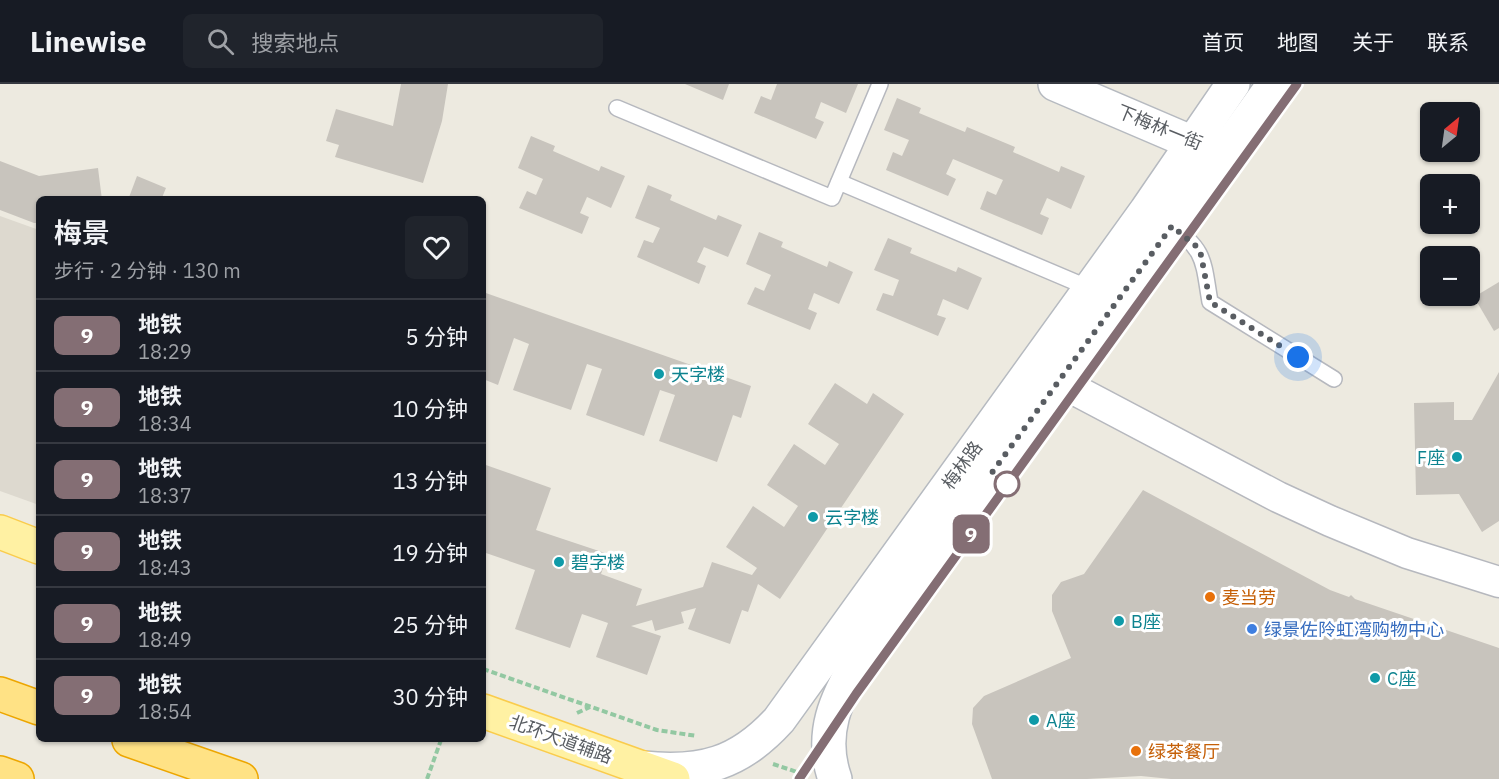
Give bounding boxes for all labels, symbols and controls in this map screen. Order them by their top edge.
search box [183,14,603,68]
text: Linewise [30,23,147,60]
icon: search [204,25,237,58]
text: 搜索地点 [252,28,340,57]
text: 首页 [1202,28,1244,56]
text: 地图 [1277,28,1319,56]
text: 关于 [1352,28,1394,56]
text: 联系 [1427,28,1469,56]
street label: 下梅林一街 [1114,99,1206,155]
north arrow [1420,102,1480,162]
map controls [1420,102,1480,306]
button: + [1420,174,1480,234]
text: 梅景 [54,214,110,251]
button: heart [405,216,468,279]
button: − [1420,246,1480,306]
text: 步行 · 2 分钟 · 130 m [54,257,241,284]
text: 地铁 [138,309,182,338]
text: 9 [81,321,93,349]
text: 5 分钟 [406,322,468,351]
text: 18:29 [138,338,192,365]
your location [1283,342,1313,372]
place label: 天字楼 [671,363,725,386]
marker: 天字楼 [652,367,666,381]
text: 地铁 [138,381,182,410]
text: 9 [81,393,93,421]
text: 10 分钟 [392,394,468,423]
text: 18:34 [138,410,192,437]
street label: 梅林路 [937,436,987,494]
place label: F座 [1417,446,1445,469]
marker: F座 [1450,450,1464,464]
text: 地铁 [138,453,182,482]
text: 9 [81,465,93,493]
text: 13 分钟 [392,466,468,495]
unlabelled marker [994,471,1020,497]
text: 18:37 [138,482,192,509]
place label: 云字楼 [825,506,879,529]
marker: 云字楼 [806,510,820,524]
line badge: 9 [952,514,990,554]
text: 9 [965,520,977,548]
text: 地铁 [138,525,182,554]
text: 9 [81,537,93,565]
text: 19 分钟 [392,538,468,567]
place label: 碧字楼 [571,551,625,574]
text: 18:43 [138,554,192,581]
marker: 碧字楼 [552,555,566,569]
place label: 麦当劳 [1222,586,1276,609]
marker: 麦当劳 [1203,590,1217,604]
text: 地铁 [138,597,182,626]
text: 9 [81,609,93,637]
text: 25 分钟 [392,610,468,639]
place label: B座 [1131,610,1161,633]
marker: B座 [1112,614,1126,628]
place label: 绿景佐阾虹湾购物中心 [1264,618,1444,641]
marker: 绿景佐阾虹湾购物中心 [1245,622,1259,636]
text: 18:49 [138,626,192,653]
place label: C座 [1387,667,1416,690]
text: 地铁 [138,669,182,698]
marker: C座 [1368,671,1382,685]
text: 9 [81,681,93,709]
text: 30 分钟 [392,682,468,711]
text: 18:54 [138,698,192,725]
place label: A座 [1046,709,1076,732]
street label: 北环大道辅路 [506,710,616,768]
marker: A座 [1027,713,1041,727]
place label: 绿茶餐厅 [1148,740,1220,763]
marker: 绿茶餐厅 [1129,744,1143,758]

